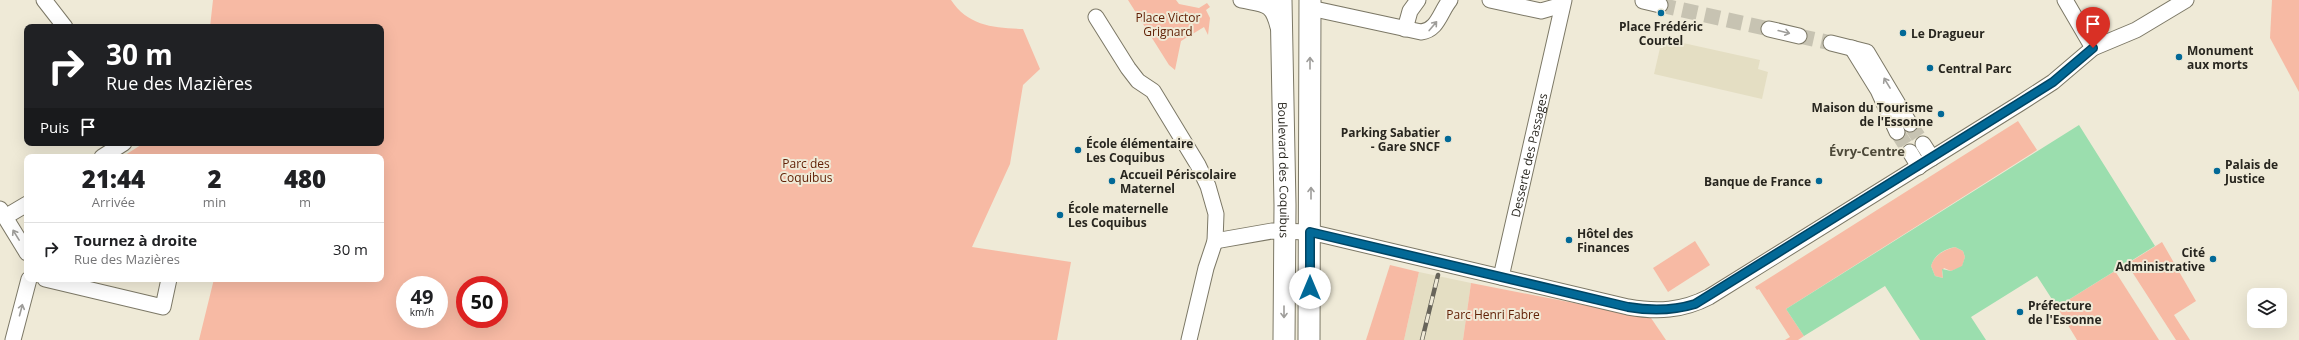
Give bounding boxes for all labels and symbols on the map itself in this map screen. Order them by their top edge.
pin [2076,7.0,2110,48]
marker: Place Frédéric Courtel [1656,8,1666,18]
park label: Place Victor Grignard [1136,9,1201,40]
place label: Place Frédéric Courtel [1619,18,1703,49]
one-way arrow [1428,21,1437,31]
place label: Le Dragueur [1911,25,1985,42]
marker: Le Dragueur [1898,28,1908,38]
one-way arrow [1777,29,1790,37]
place label: Monument aux morts [2187,42,2254,73]
marker: Monument aux morts [2174,52,2184,62]
one-way arrow [1306,57,1314,70]
place label: Central Parc [1938,60,2012,77]
marker: Central Parc [1925,63,1935,73]
one-way arrow [1883,77,1891,89]
street label: Desserte des Passages [1506,91,1551,219]
place label: Maison du Tourisme de l'Essonne [1812,99,1933,130]
street label: Boulevard des Coquibus [1274,102,1294,238]
marker: Maison du Tourisme de l'Essonne [1936,109,1946,119]
place label: Parking Sabatier - Gare SNCF [1341,124,1441,155]
marker: Parking Sabatier - Gare SNCF [1443,134,1453,144]
place label: École élémentaire Les Coquibus [1086,135,1193,166]
district label: Évry-Centre [1829,142,1905,160]
marker: École élémentaire Les Coquibus [1073,145,1083,155]
park label: Parc des Coquibus [780,155,833,186]
place label: Palais de Justice [2224,156,2278,187]
place label: Accueil Périscolaire Maternel [1120,166,1236,197]
marker: Palais de Justice [2212,166,2222,176]
place label: Banque de France [1704,173,1811,190]
marker: Accueil Périscolaire Maternel [1107,176,1117,186]
marker: Banque de France [1814,176,1824,186]
one-way arrow [1307,187,1315,200]
place label: École maternelle Les Coquibus [1068,200,1168,231]
marker: École maternelle Les Coquibus [1055,210,1065,220]
place label: Hôtel des Finances [1577,225,1633,256]
one-way arrow [12,230,20,241]
marker: Hôtel des Finances [1564,235,1574,245]
place label: Cité Administrative [2115,244,2205,275]
marker: Cité Administrative [2208,254,2218,264]
position arrow [1289,267,1331,309]
speed limit sign: 50 [456,276,508,328]
place label: Préfecture de l'Essonne [2028,297,2102,328]
one-way arrow [18,303,25,316]
one-way arrow [1280,305,1288,318]
park label: Parc Henri Fabre [1446,306,1540,323]
marker: Préfecture de l'Essonne [2015,307,2025,317]

